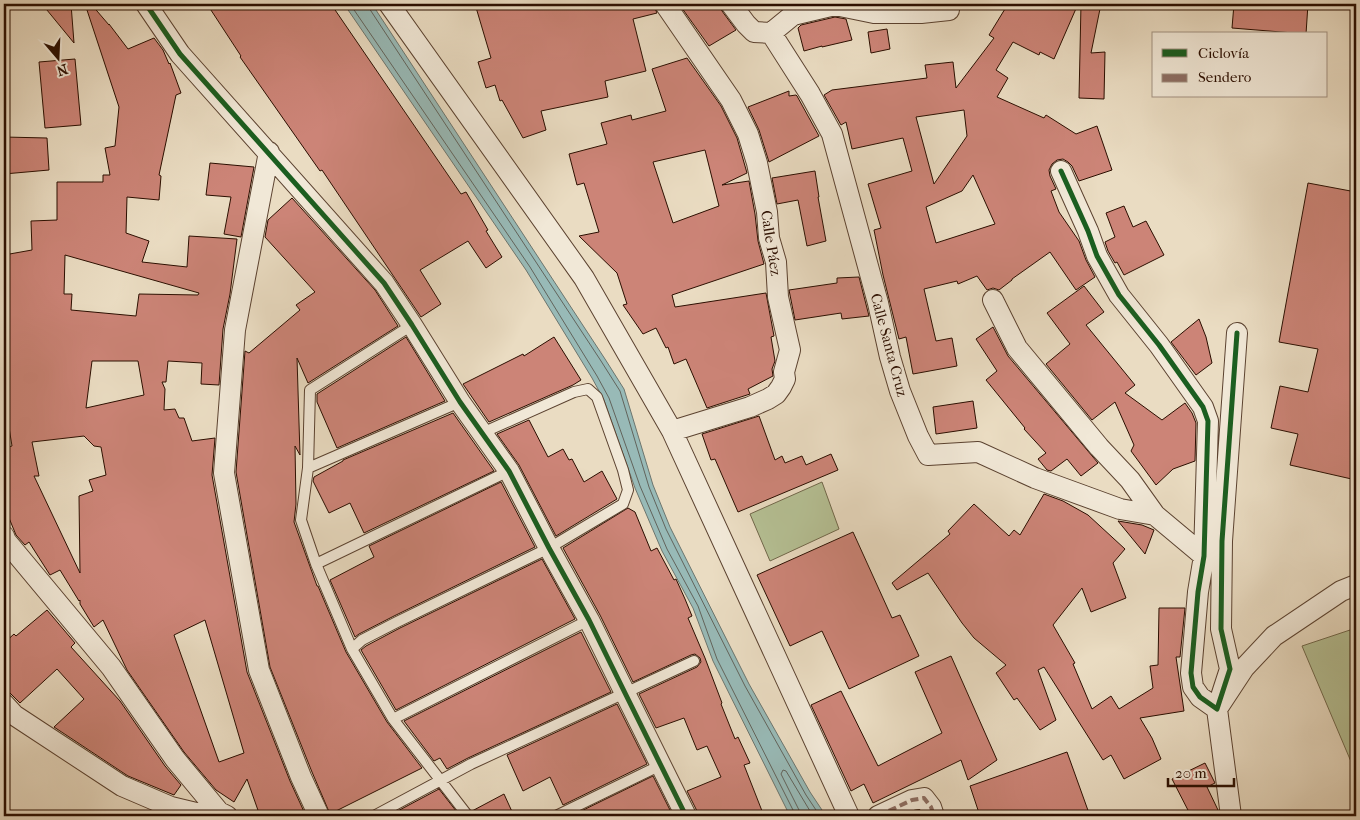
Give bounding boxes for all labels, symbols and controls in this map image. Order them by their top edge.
north arrow [32,32,82,82]
legend [1152,32,1328,98]
text: Ciclovía [1198,44,1250,62]
text: N [54,60,70,80]
text: Sendero [1198,68,1252,86]
street label: Calle Páez [757,209,785,277]
street label: Calle Santa Cruz [867,291,912,399]
scale bar [1168,755,1234,787]
text: 20 m [1175,764,1207,782]

